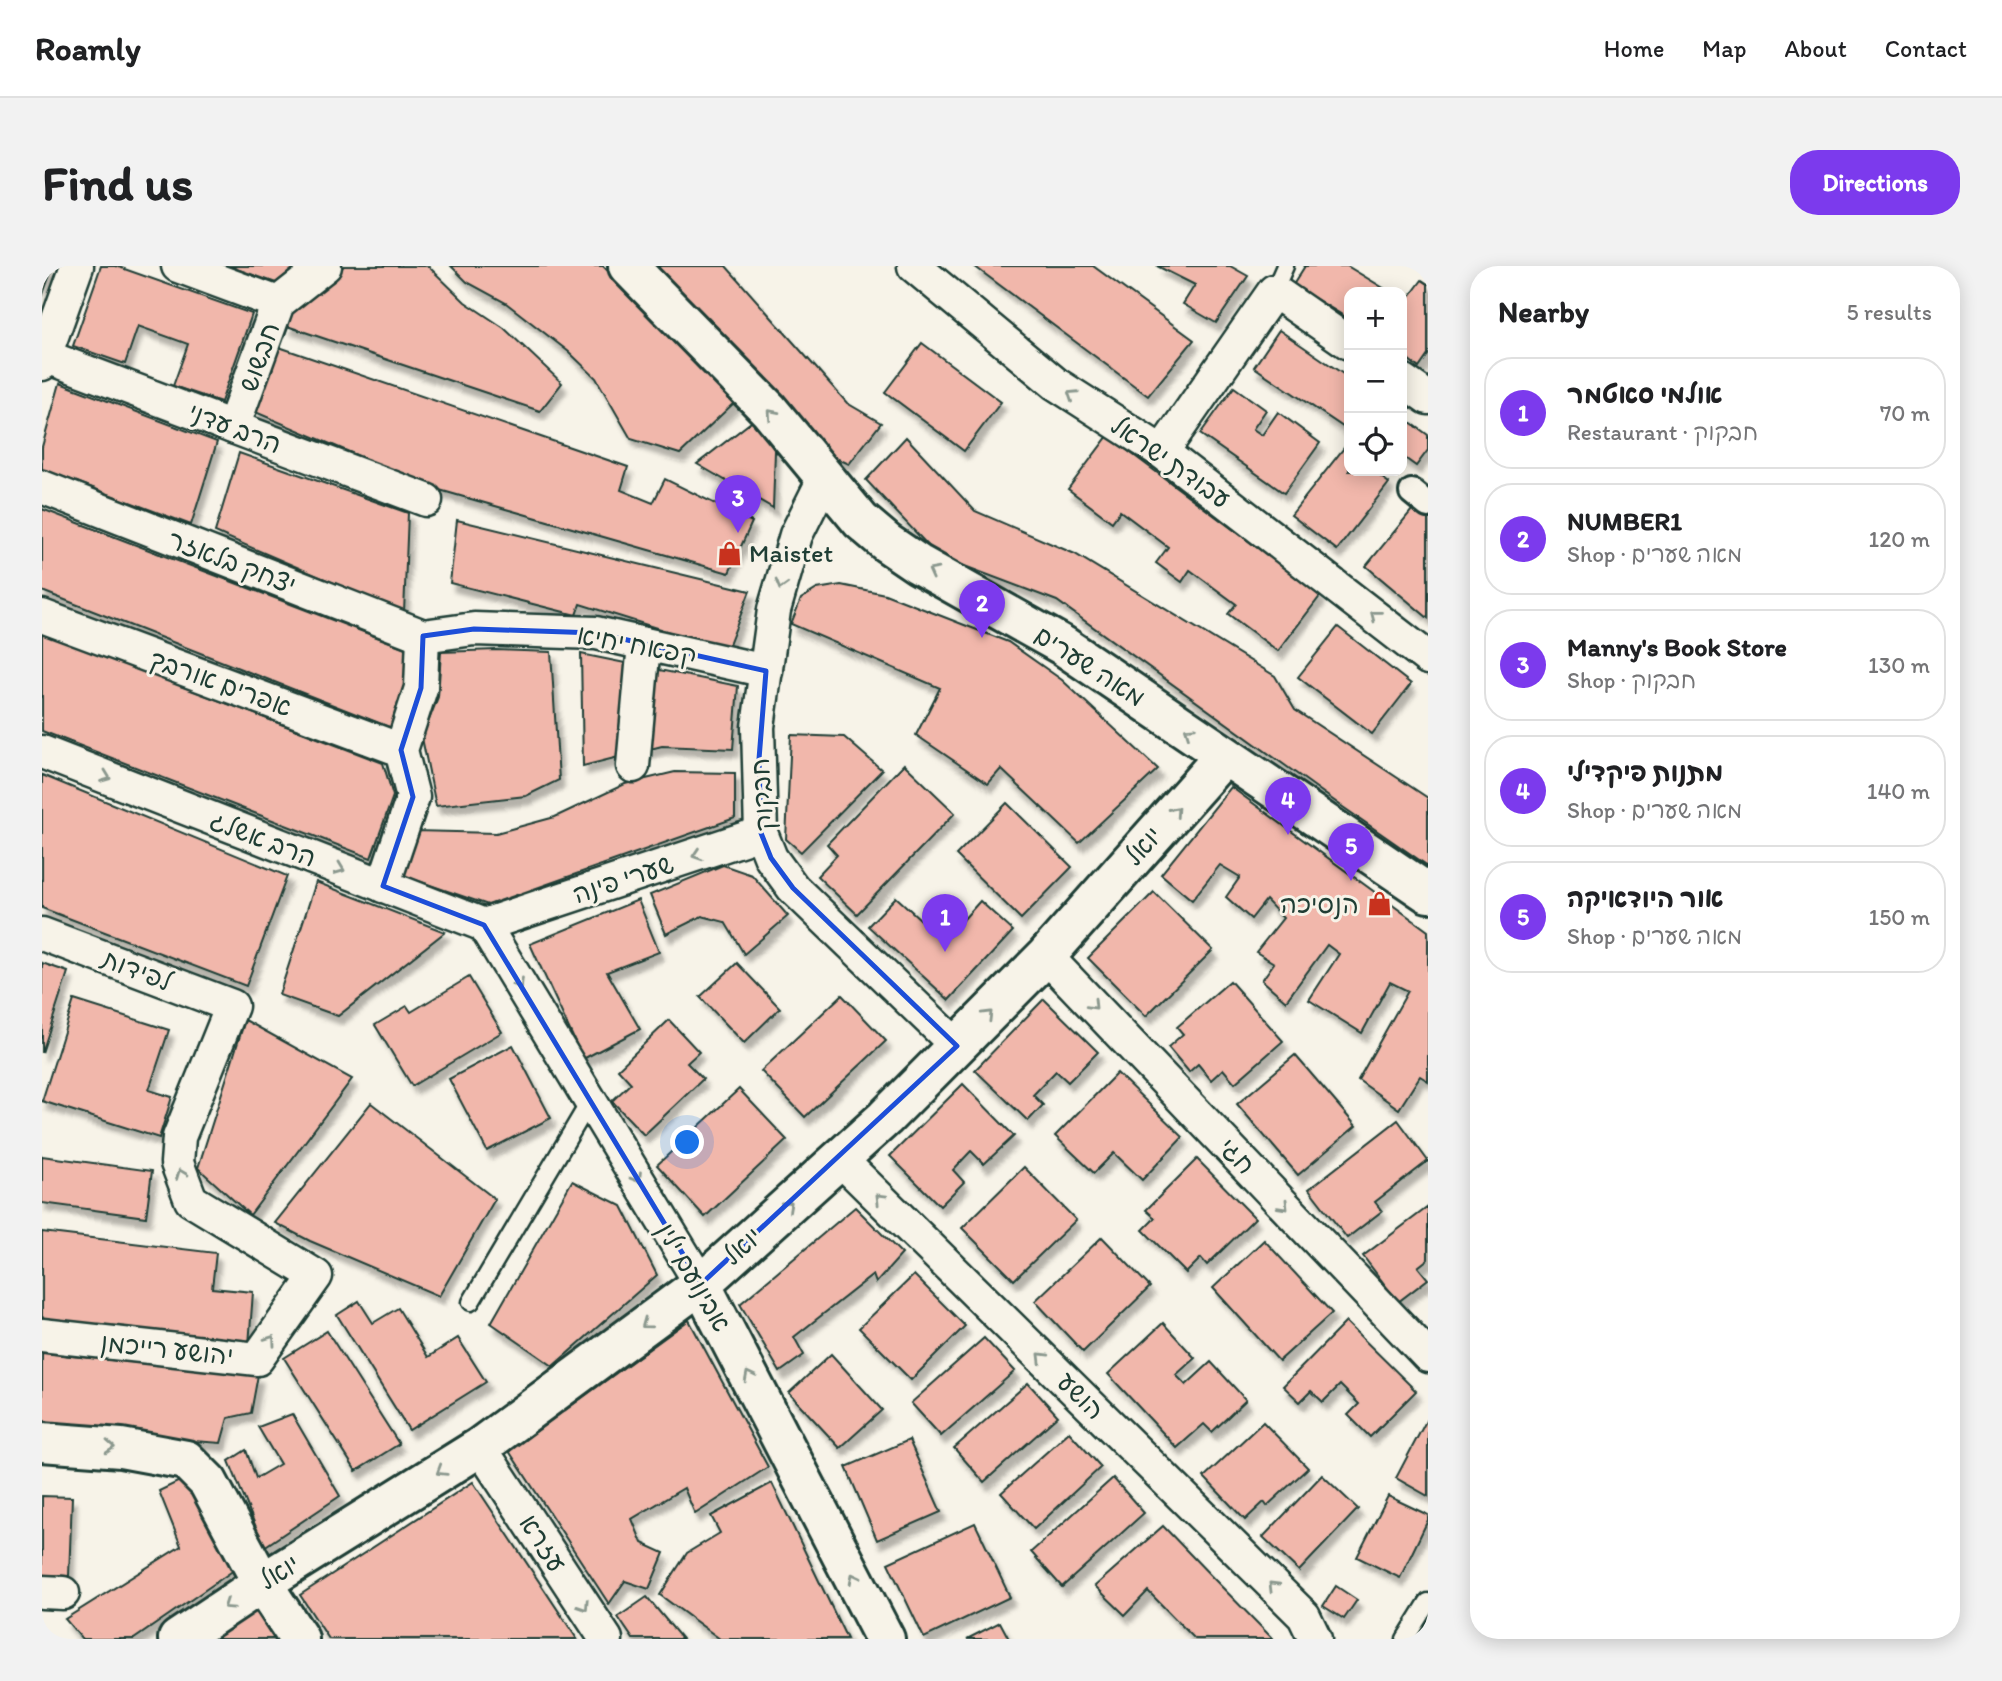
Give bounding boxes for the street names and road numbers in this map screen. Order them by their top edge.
street label: חבשוש [232,318,286,396]
street label: הרב עדני [184,396,286,460]
street label: עבודת ישראל [1105,409,1237,515]
street label: יצחק בלאזר [164,523,300,601]
street label: מאה שערים [1029,618,1151,714]
street label: קפאח יחיא [575,619,699,671]
street label: אפרים אורבך [146,643,296,723]
street label: חבקוק [743,757,781,833]
street label: הרב אשלג [205,804,321,874]
street label: יואל [1117,820,1169,872]
street label: שערי פינה [569,848,677,910]
street label: לפידות [96,941,177,998]
street label: חגי [1212,1131,1262,1181]
street label: אבינועם ילין [650,1217,738,1337]
street label: יואל [716,1220,768,1272]
street label: יהושע רייכמן [99,1326,235,1372]
street label: הושע [1051,1366,1111,1426]
street label: עזרא [513,1508,573,1578]
street label: יואל [253,1548,305,1596]

